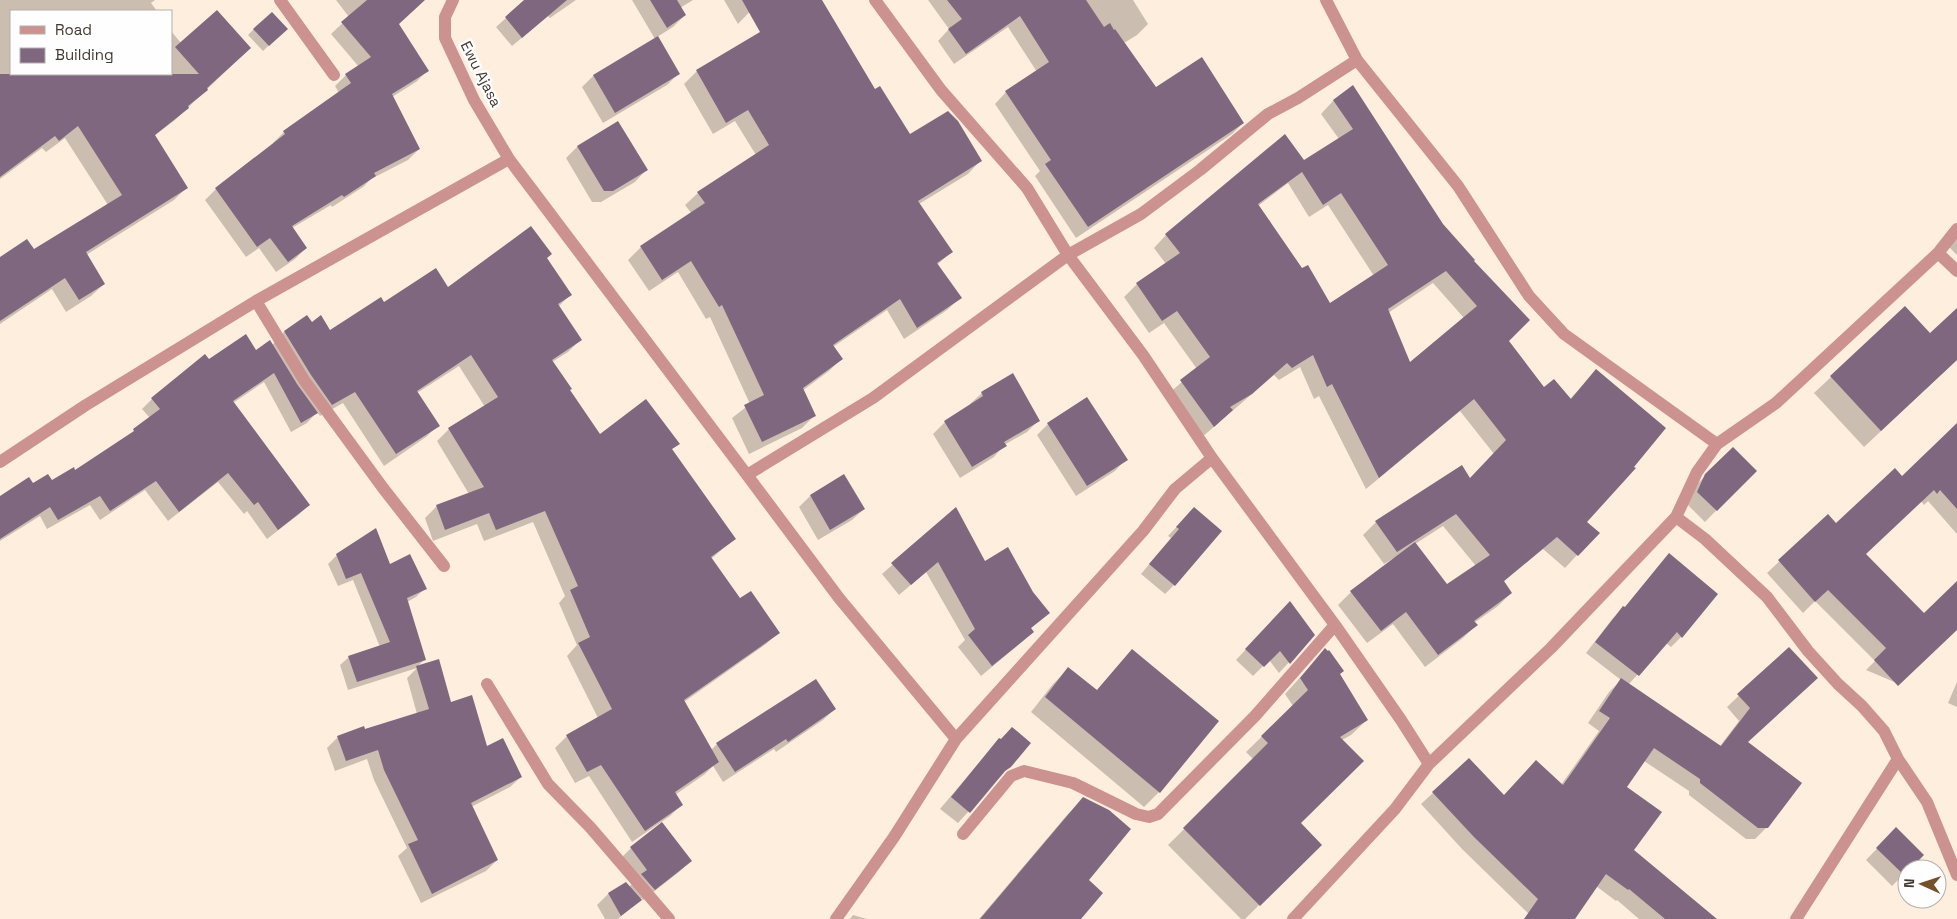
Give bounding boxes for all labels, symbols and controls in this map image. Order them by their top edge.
legend [10,10,172,75]
text: Road [55,20,92,39]
street label: Ewu Ajasa [457,38,506,110]
text: Building [55,45,114,64]
north arrow [1897,859,1947,909]
text: N [1900,878,1918,888]

